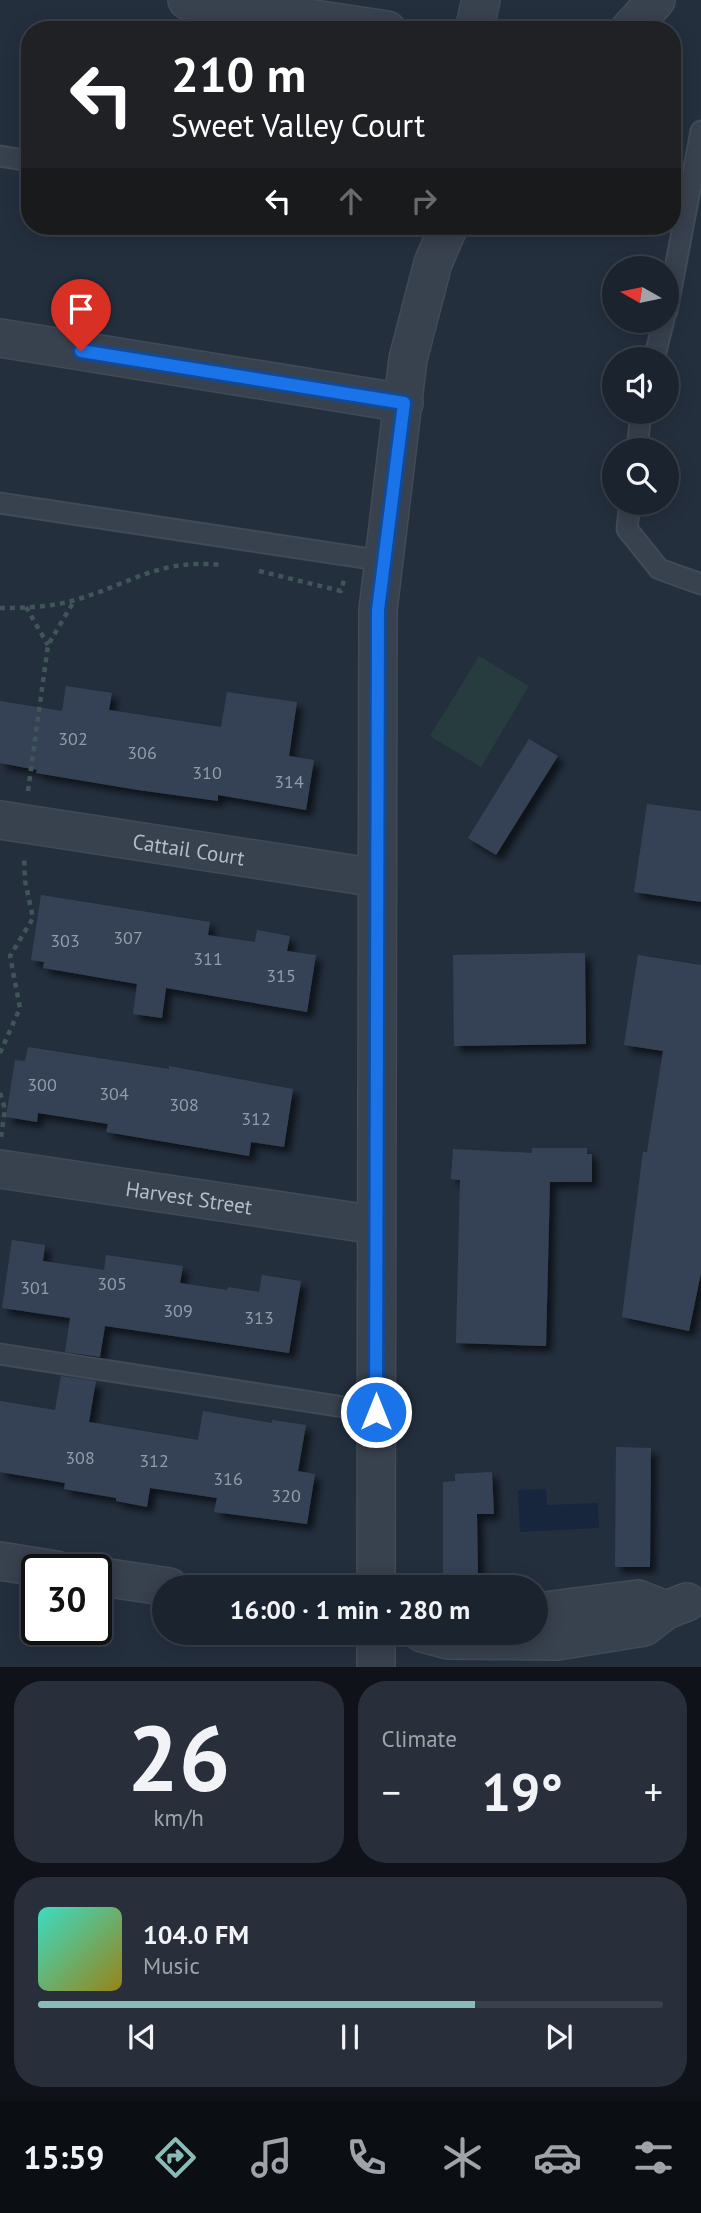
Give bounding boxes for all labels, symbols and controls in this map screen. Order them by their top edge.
text: 210 m [171,42,306,106]
icon: left [56,49,147,140]
text: Sweet Valley Court [171,104,425,146]
icon: left [259,182,297,220]
icon: ahead [332,182,370,220]
icon: right [405,182,443,220]
north arrow [602,256,679,332]
map controls [602,256,679,515]
pin [51,279,111,351]
icon: arrive [62,290,100,328]
button: sound [602,347,679,424]
button: search [602,438,679,515]
house number: 302 [58,727,88,750]
house number: 306 [127,741,157,764]
house number: 310 [192,761,222,784]
house number: 314 [274,770,304,793]
street label: Cattail Court [131,827,247,871]
house number: 307 [113,926,143,949]
house number: 303 [50,929,80,952]
house number: 311 [193,947,223,970]
house number: 315 [266,964,296,987]
house number: 300 [27,1073,57,1096]
house number: 304 [99,1082,129,1105]
house number: 308 [169,1093,199,1116]
house number: 312 [241,1107,271,1130]
street label: Harvest Street [124,1174,254,1220]
house number: 305 [97,1272,127,1295]
house number: 301 [20,1276,50,1299]
house number: 309 [163,1299,193,1322]
house number: 313 [244,1306,274,1329]
position arrow [339,1375,413,1449]
house number: 308 [65,1446,95,1469]
house number: 312 [139,1449,169,1472]
house number: 316 [213,1467,243,1490]
house number: 320 [271,1484,301,1507]
speed limit sign: 30 [21,1554,112,1645]
text: 16:00 · 1 min · 280 m [230,1593,470,1626]
text: 26 [127,1698,230,1816]
text: Climate [382,1724,457,1753]
text: 19° [481,1758,563,1825]
text: − [382,1767,401,1816]
text: + [644,1767,663,1816]
text: km/h [154,1803,204,1832]
text: 104.0 FM [143,1918,249,1951]
text: Music [143,1951,200,1980]
icon: previous [123,2018,161,2056]
icon: pause [331,2018,369,2056]
icon: next [540,2018,578,2056]
icon: directions [151,2133,200,2182]
icon: music [247,2133,296,2182]
icon: phone [342,2133,391,2182]
icon: climate [438,2133,487,2182]
icon: car [533,2133,582,2182]
icon: filters [629,2133,678,2182]
text: 15:59 [23,2136,104,2178]

